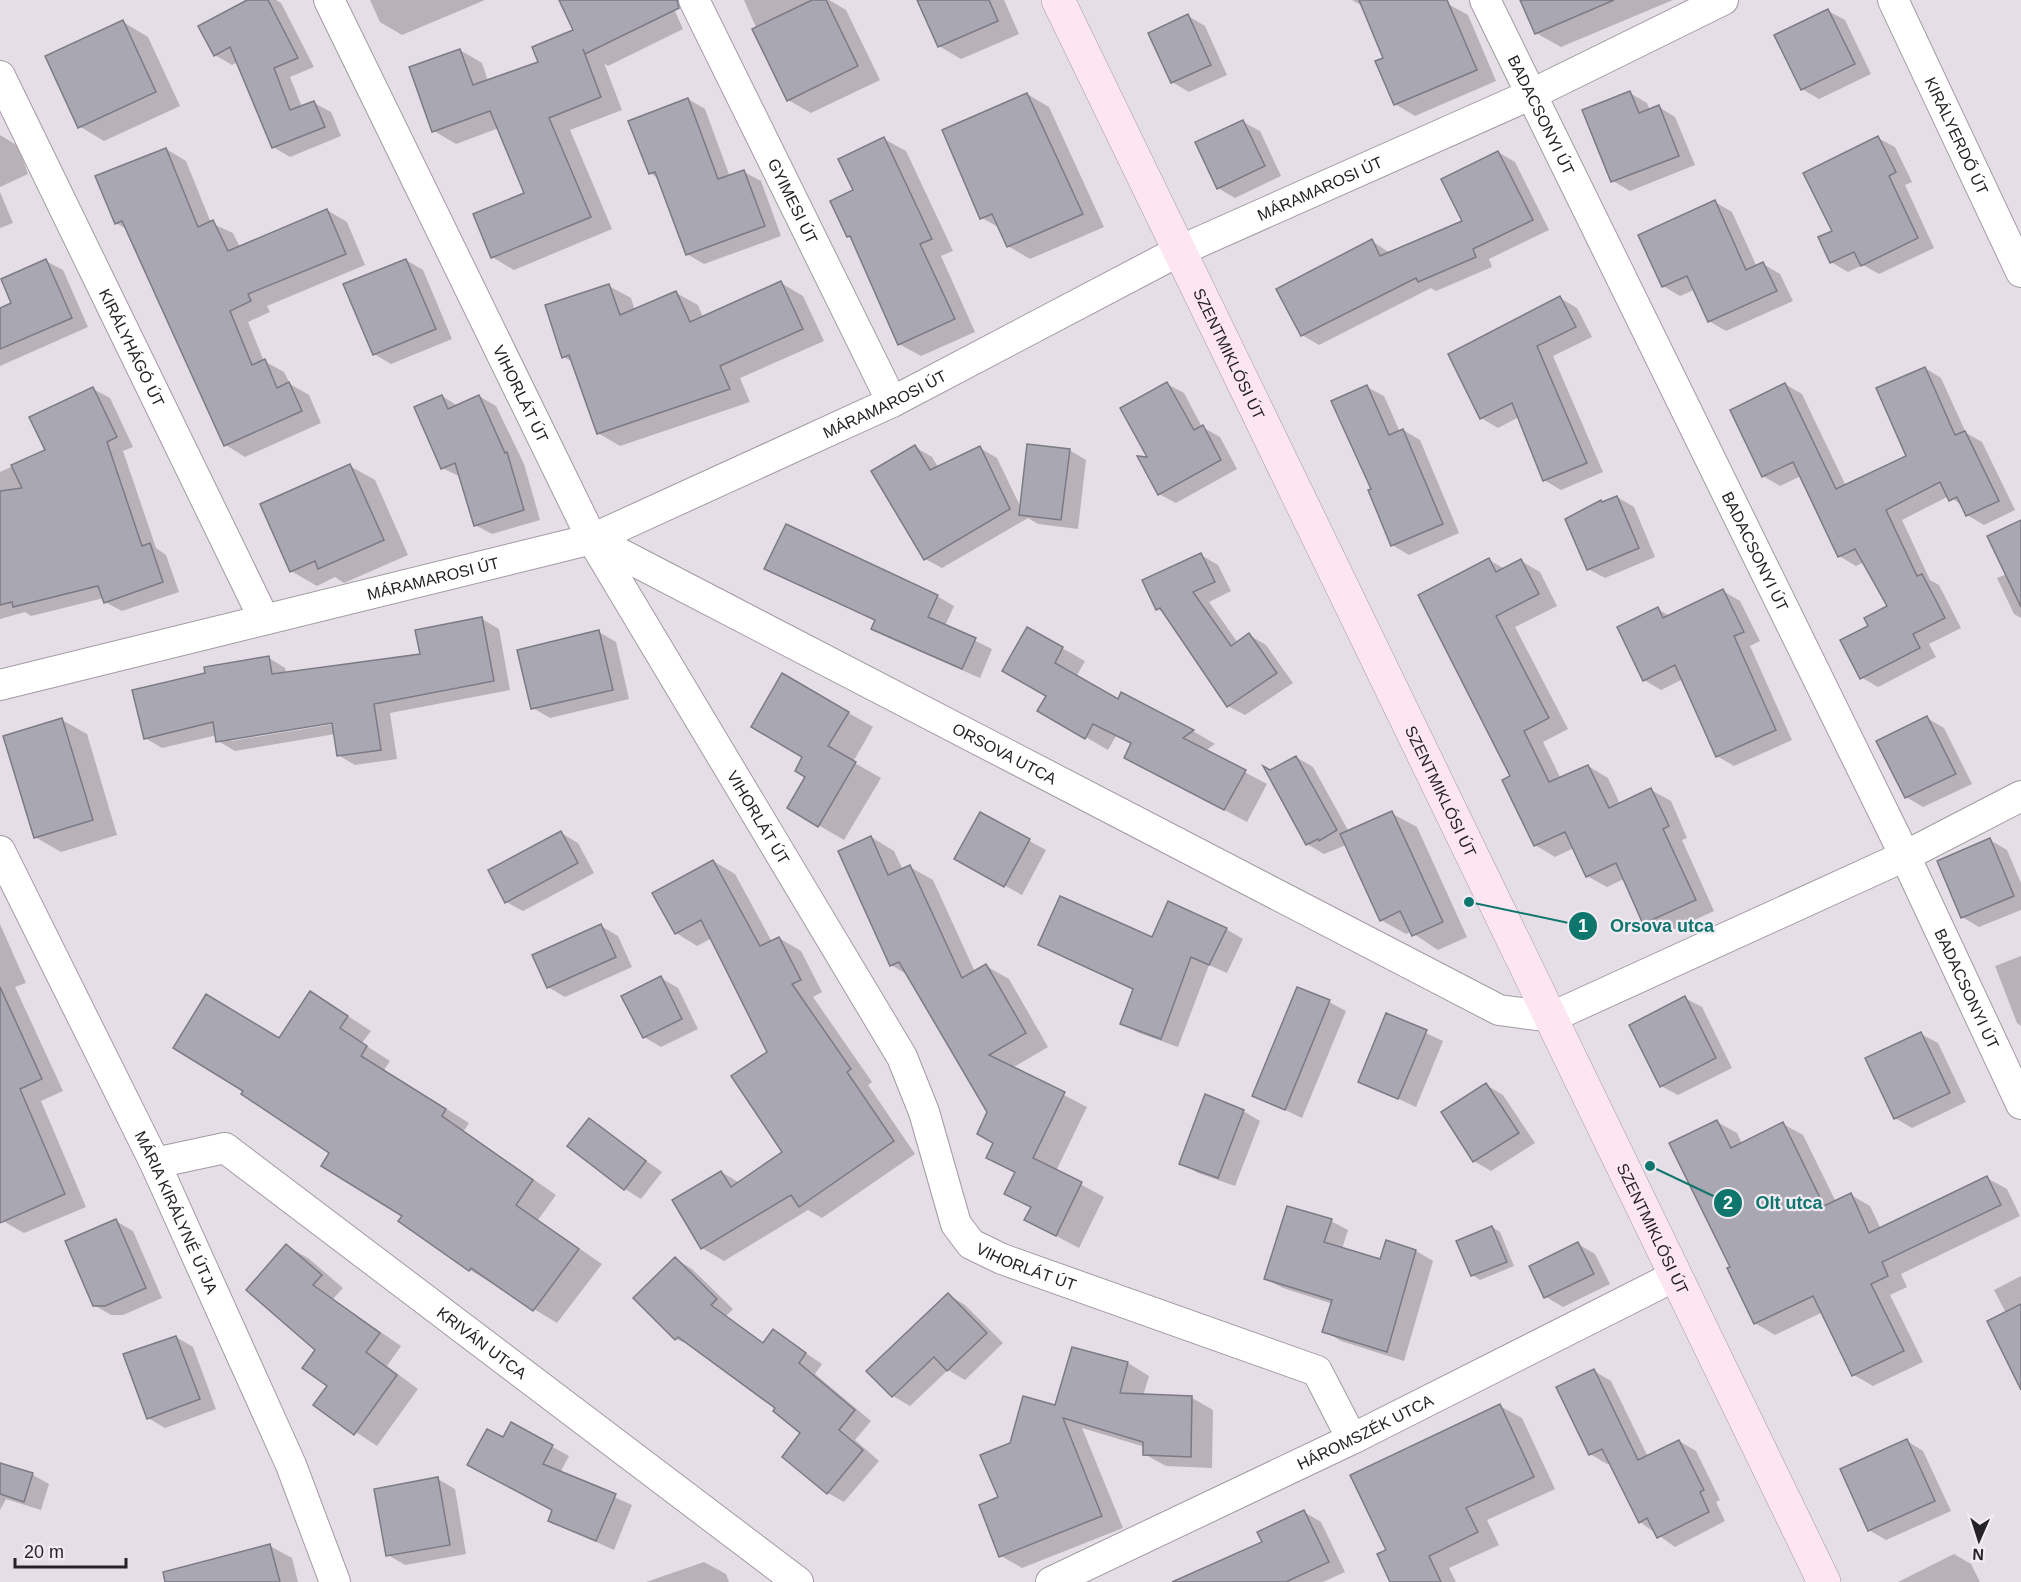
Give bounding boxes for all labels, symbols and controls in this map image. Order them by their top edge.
street label: BADACSONYI ÚT [1505,52,1578,178]
street label: KIRÁLYERDŐ ÚT [1922,74,1992,197]
street label: MÁRAMAROSI ÚT [1255,153,1385,224]
street label: GYIMESI ÚT [765,156,821,246]
street label: KIRÁLYHÁGÓ ÚT [96,286,168,409]
street label: SZENTMIKLÓSI ÚT [1190,286,1268,422]
street label: VIHORLÁT ÚT [490,342,552,445]
street label: MÁRAMAROSI ÚT [820,366,949,441]
street label: BADACSONYI ÚT [1719,489,1792,614]
street label: MÁRAMAROSI ÚT [365,554,501,603]
street label: ORSOVA UTCA [950,719,1060,787]
street label: SZENTMIKLÓSI ÚT [1402,723,1480,859]
street label: VIHORLÁT ÚT [724,768,793,867]
callout: Orsova utca [1568,908,1726,944]
text: 1 [1578,916,1588,936]
text: Orsova utca [1610,916,1715,936]
street label: BADACSONYI ÚT [1932,926,2003,1052]
street label: MÁRIA KIRÁLYNÉ ÚTJA [132,1128,221,1296]
street label: SZENTMIKLÓSI ÚT [1614,1160,1692,1297]
callout: Olt utca [1713,1185,1834,1221]
text: 2 [1723,1193,1733,1213]
text: Olt utca [1755,1193,1823,1213]
street label: VIHORLÁT ÚT [974,1239,1079,1293]
street label: KRIVÁN UTCA [434,1303,530,1382]
street label: HÁROMSZÉK UTCA [1294,1391,1436,1472]
north arrow [1949,1510,2009,1570]
scale bar [15,1531,126,1569]
text: 20 m [24,1542,64,1562]
text: N [1972,1546,1984,1563]

